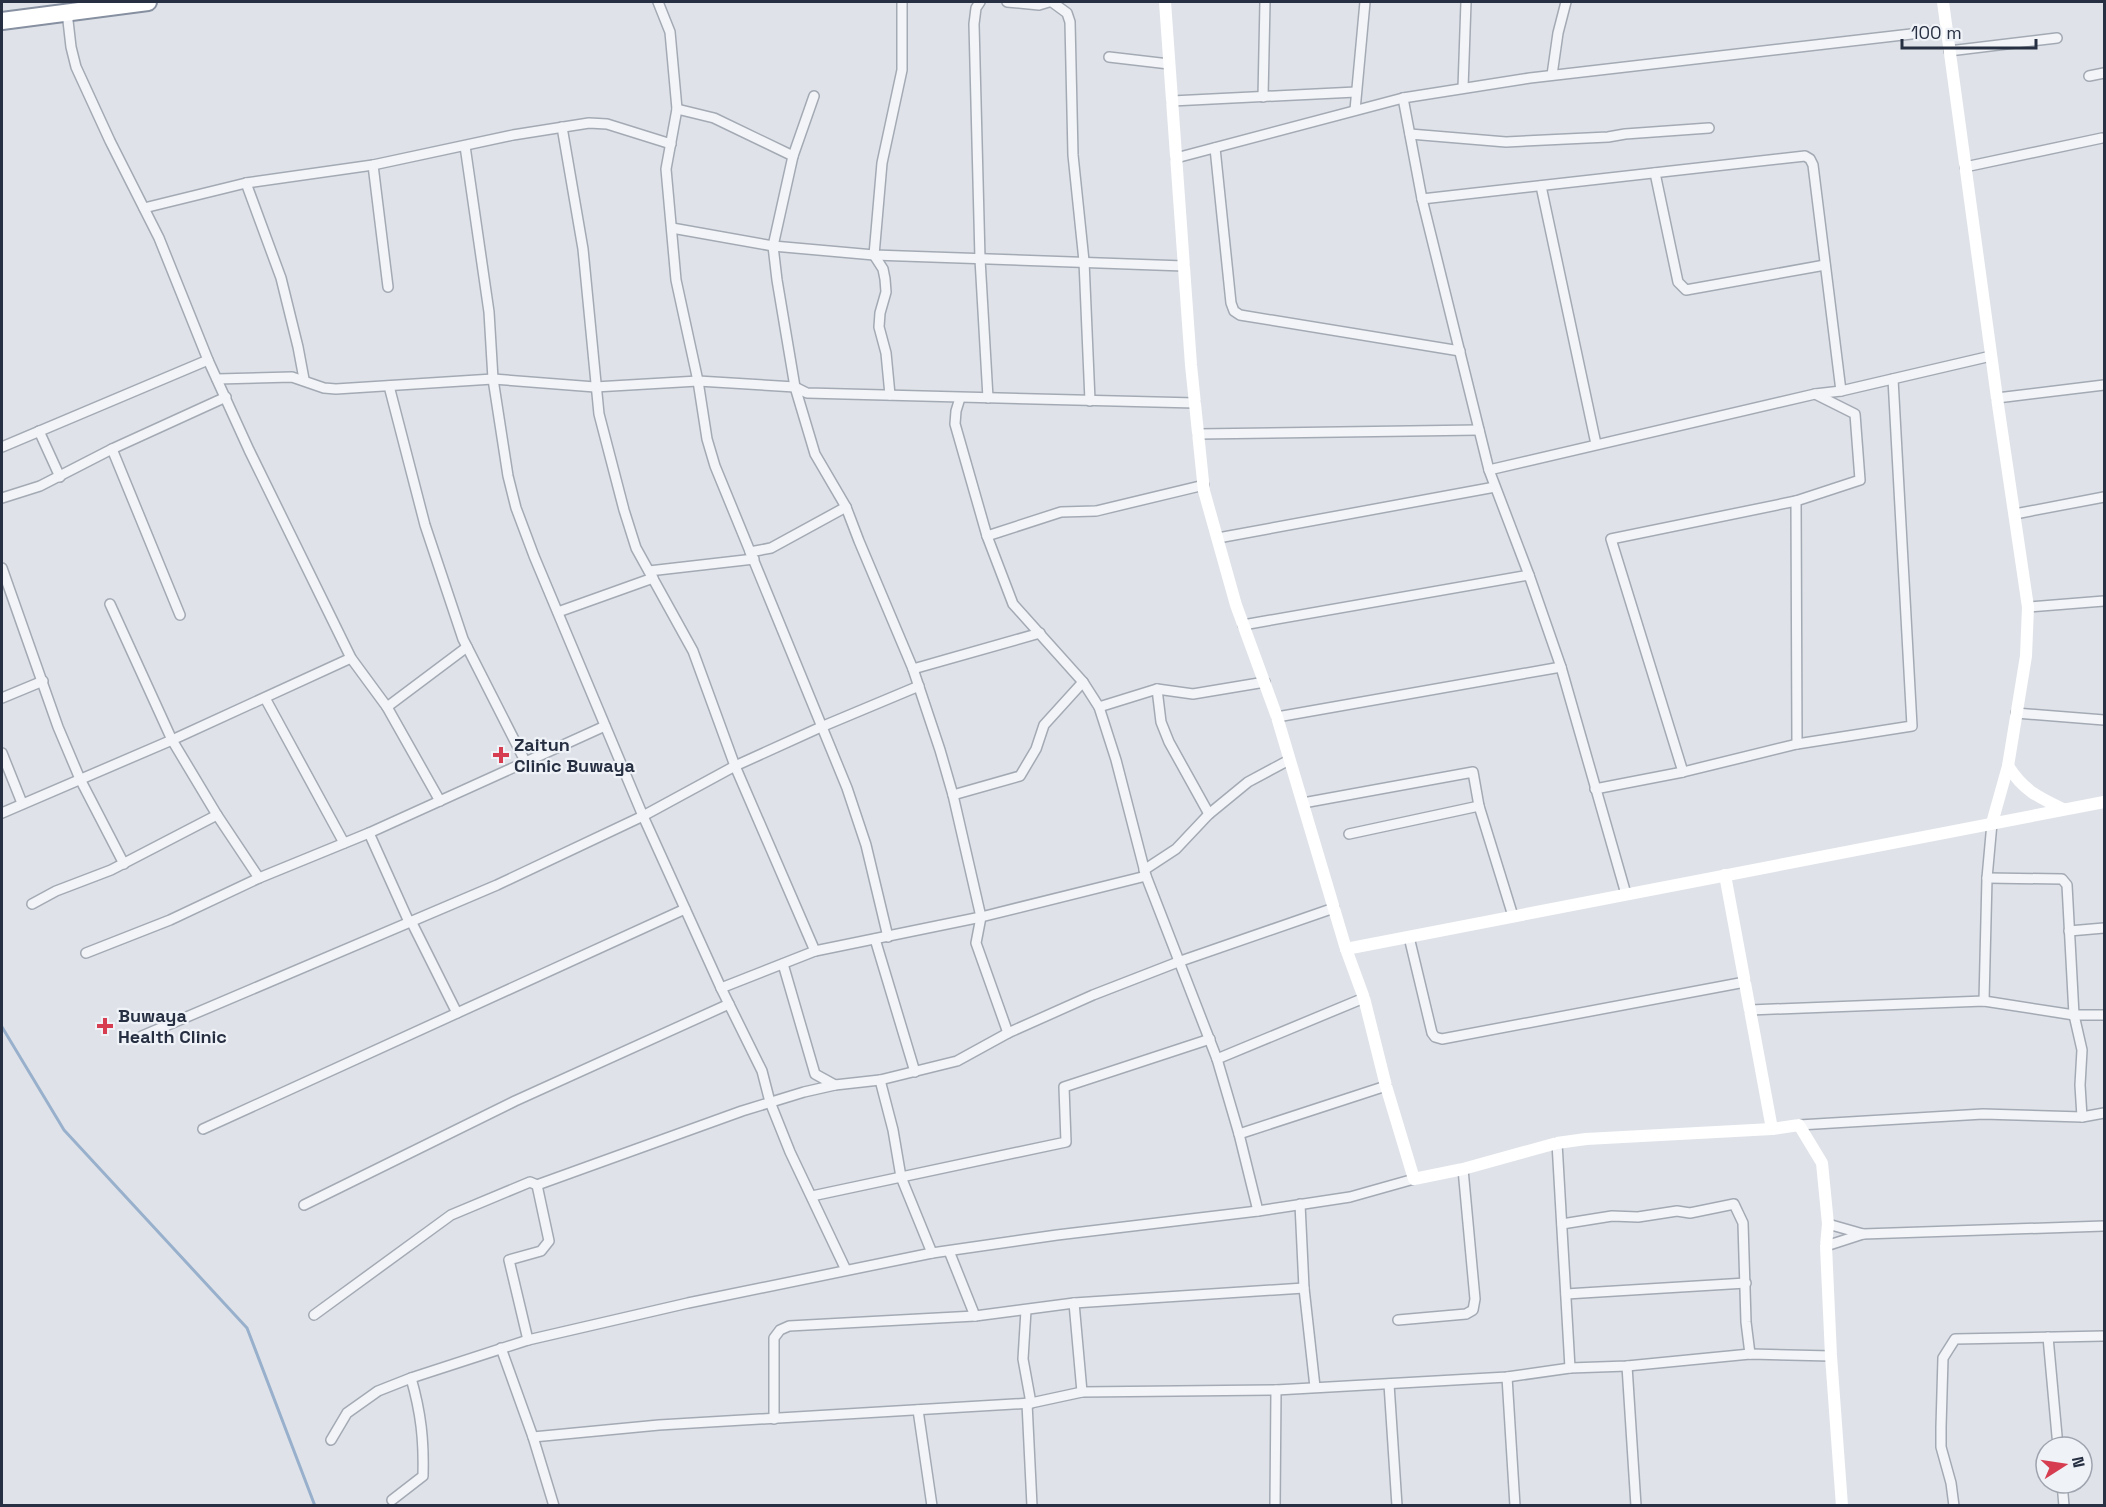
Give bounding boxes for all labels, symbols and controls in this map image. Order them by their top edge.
scale bar [1902,12,2036,50]
text: 100 m [1911,21,1962,44]
place label: Zaitun Clinic Buwaya [514,733,636,777]
marker: Zaitun Clinic Buwaya [492,746,510,764]
place label: Buwaya Health Clinic [118,1004,227,1048]
marker: Buwaya Health Clinic [96,1017,114,1035]
north arrow [2034,1435,2094,1495]
text: N [2067,1455,2090,1469]

